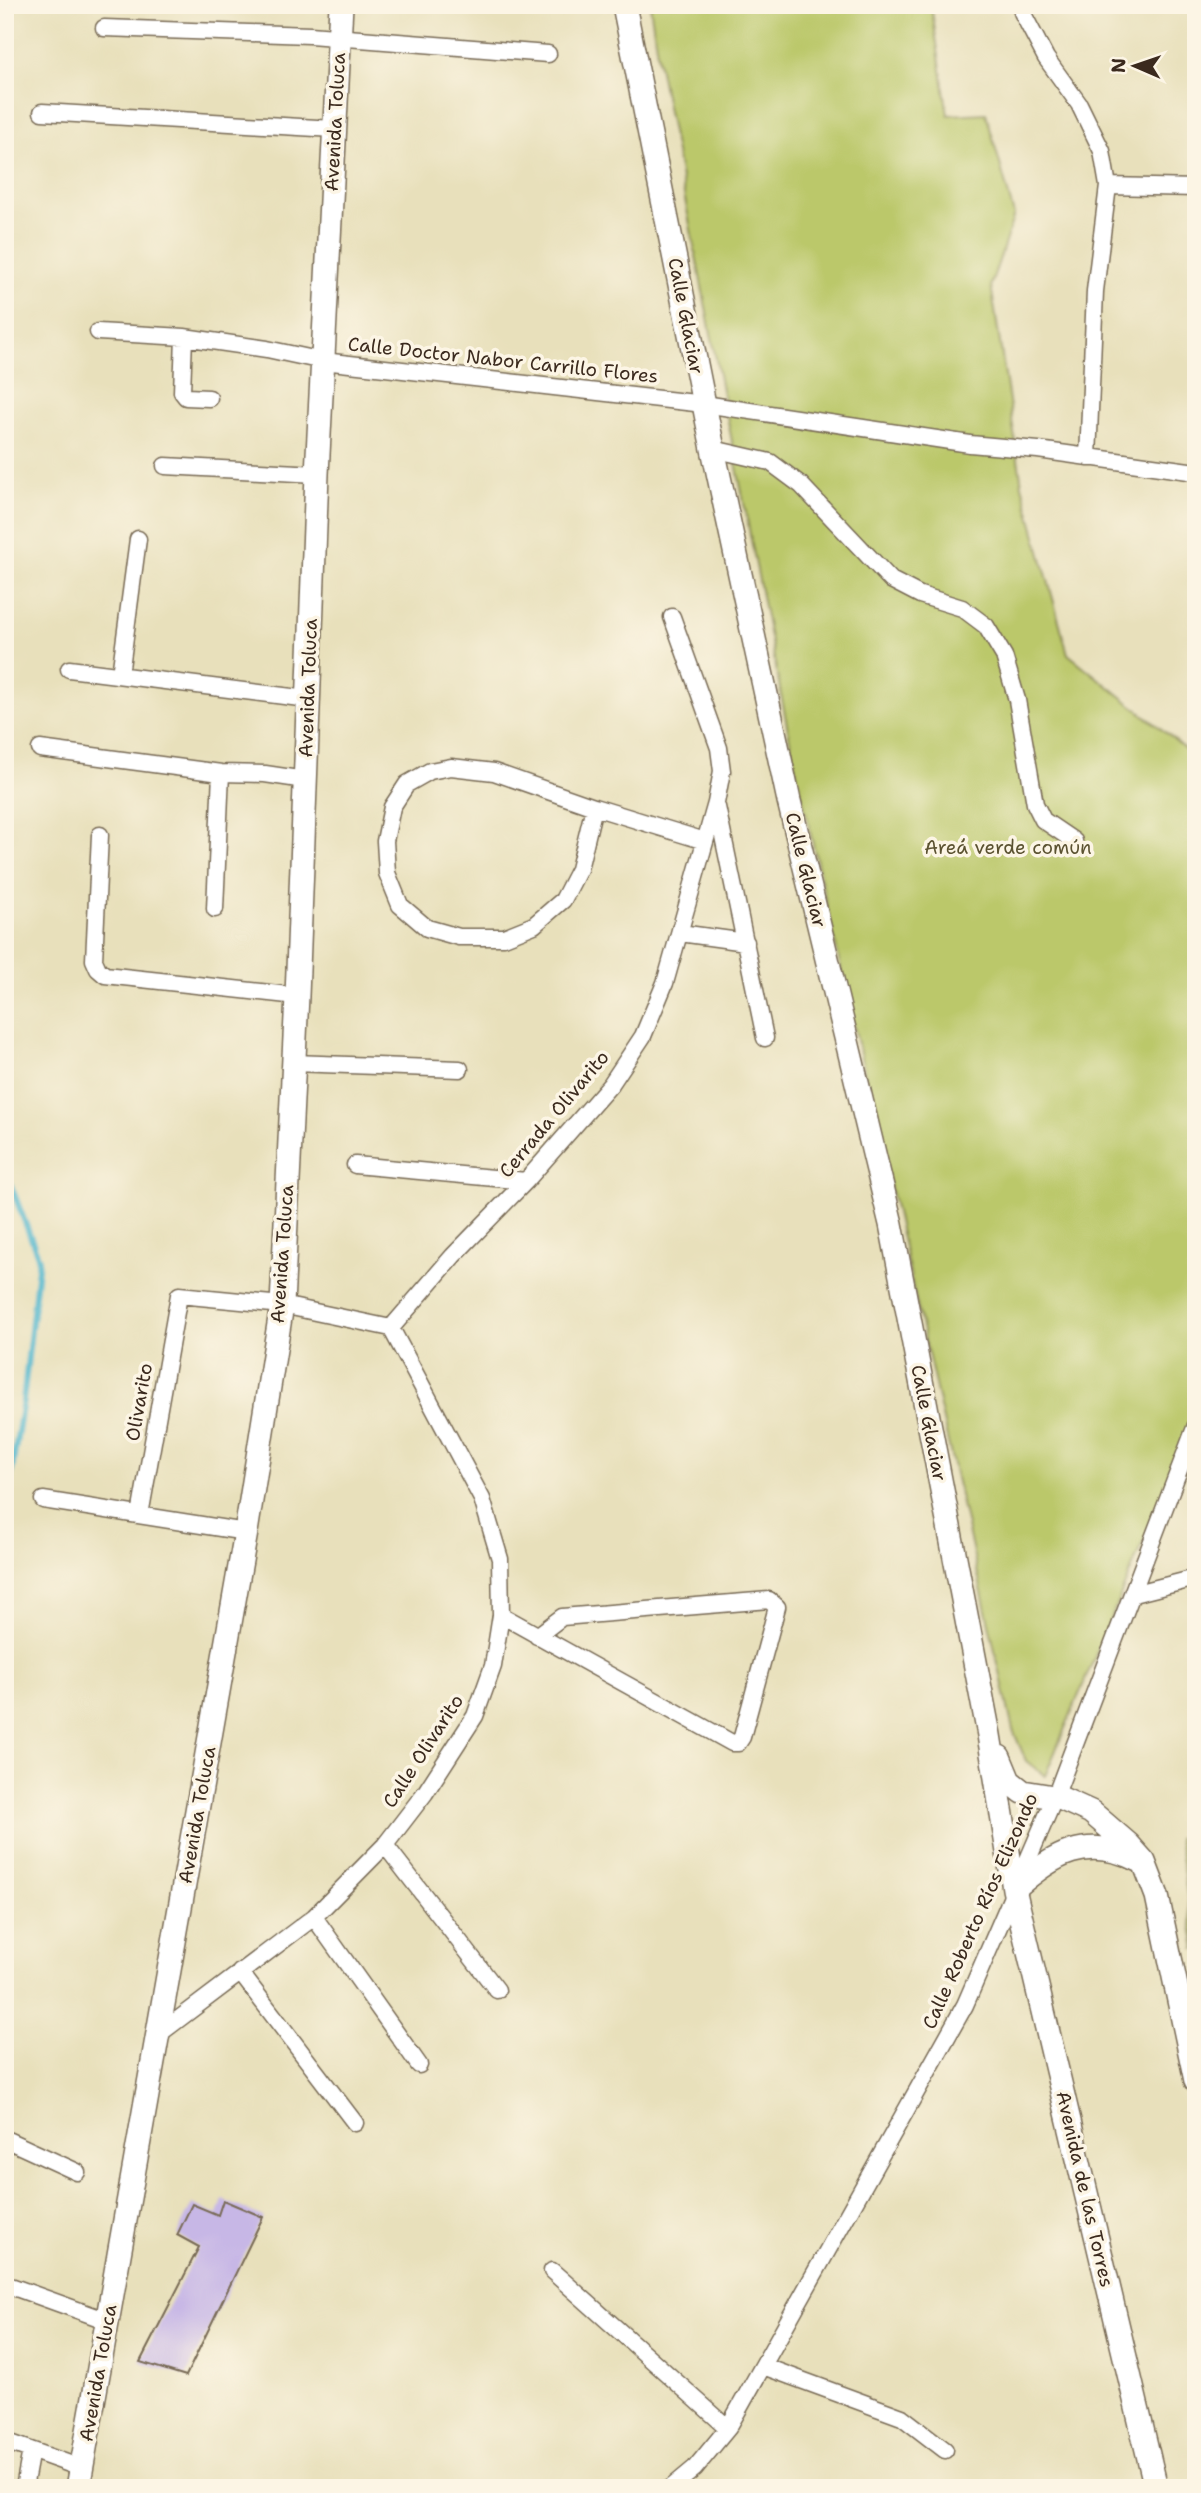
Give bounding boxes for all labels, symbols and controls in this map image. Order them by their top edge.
north arrow [1100,32,1170,102]
street label: Avenida Toluca [319,52,351,192]
text: N [1106,57,1131,73]
street label: Calle Glaciar [662,256,710,376]
street label: Calle Doctor Nabor Carrillo Flores [347,331,659,389]
street label: Avenida Toluca [293,618,323,758]
street label: Calle Glaciar [780,810,832,930]
park label: Areá verde común [924,835,1092,860]
street label: Cerrada Olivarito [493,1045,615,1183]
street label: Avenida Toluca [265,1184,299,1324]
street label: Olivarito [120,1361,158,1443]
street label: Calle Glaciar [905,1363,953,1483]
street label: Calle Olivarito [377,1690,469,1812]
street label: Avenida Toluca [173,1744,221,1886]
street label: Calle Roberto Ríos Elizondo [917,1789,1043,2033]
street label: Avenida de las Torres [1050,2089,1120,2289]
street label: Avenida Toluca [74,2302,122,2444]

